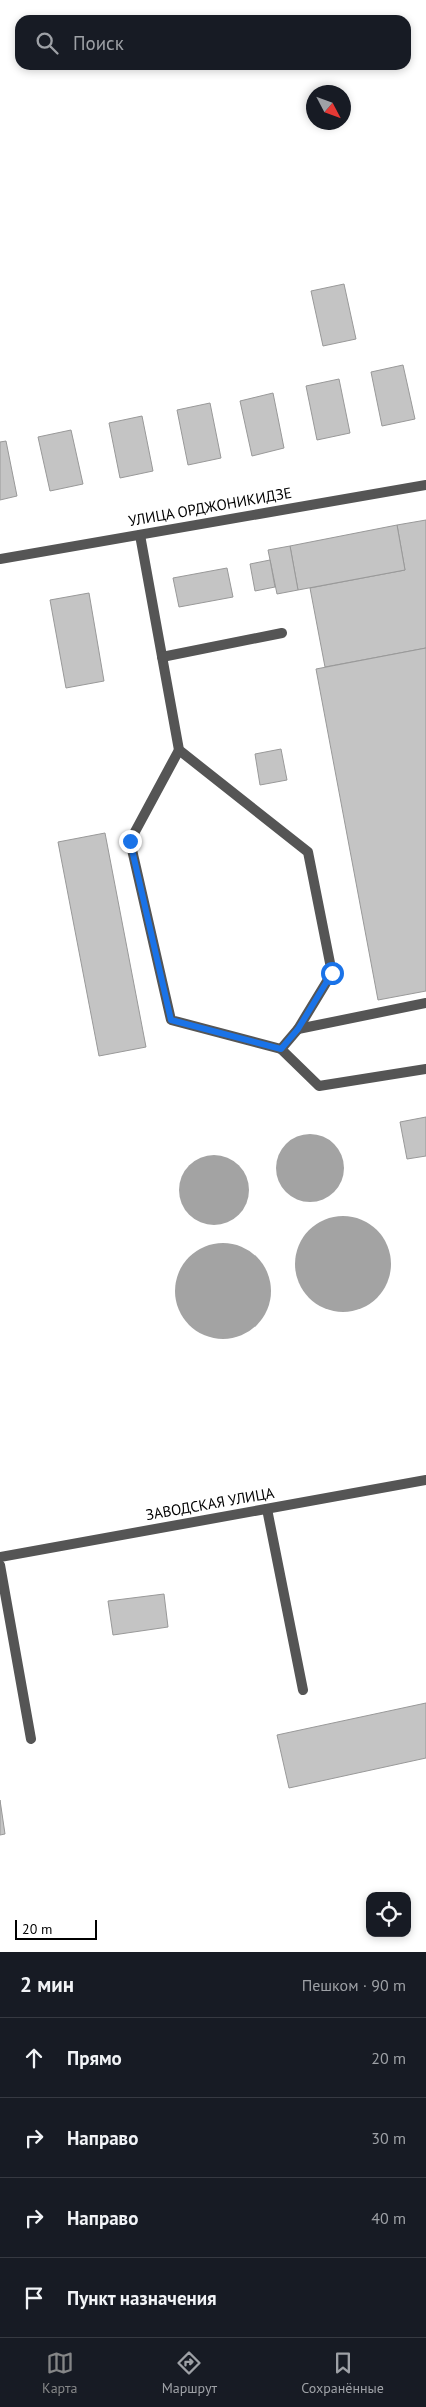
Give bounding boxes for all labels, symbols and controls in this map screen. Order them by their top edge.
search box [15,15,411,70]
icon: search [33,29,61,57]
text: Поиск [73,31,124,55]
north arrow [306,85,351,130]
street label: УЛИЦА ОРДЖОНИКИДЗЕ [127,483,293,530]
route end [119,830,142,853]
route start [321,962,344,985]
street label: ЗАВОДСКАЯ УЛИЦА [144,1483,276,1524]
map controls [366,1892,411,1937]
button: locate [366,1892,411,1937]
scale bar [15,1917,98,1940]
text: 20 m [22,1920,52,1938]
text: 2 мин [20,1971,74,1998]
text: Пешком · 90 m [302,1975,406,1995]
icon: ahead [20,2044,48,2072]
text: Прямо [67,2046,122,2070]
text: 20 m [371,2048,406,2068]
icon: right [20,2124,48,2152]
text: Направо [67,2126,138,2150]
text: 30 m [371,2128,406,2148]
icon: right [20,2204,48,2232]
text: Направо [67,2206,138,2230]
text: 40 m [371,2208,406,2228]
icon: arrive [20,2284,48,2312]
text: Пункт назначения [67,2286,217,2310]
tab: Карта [42,2349,77,2397]
tab: Маршрут [162,2349,217,2397]
tab: Сохранённые [301,2349,384,2397]

